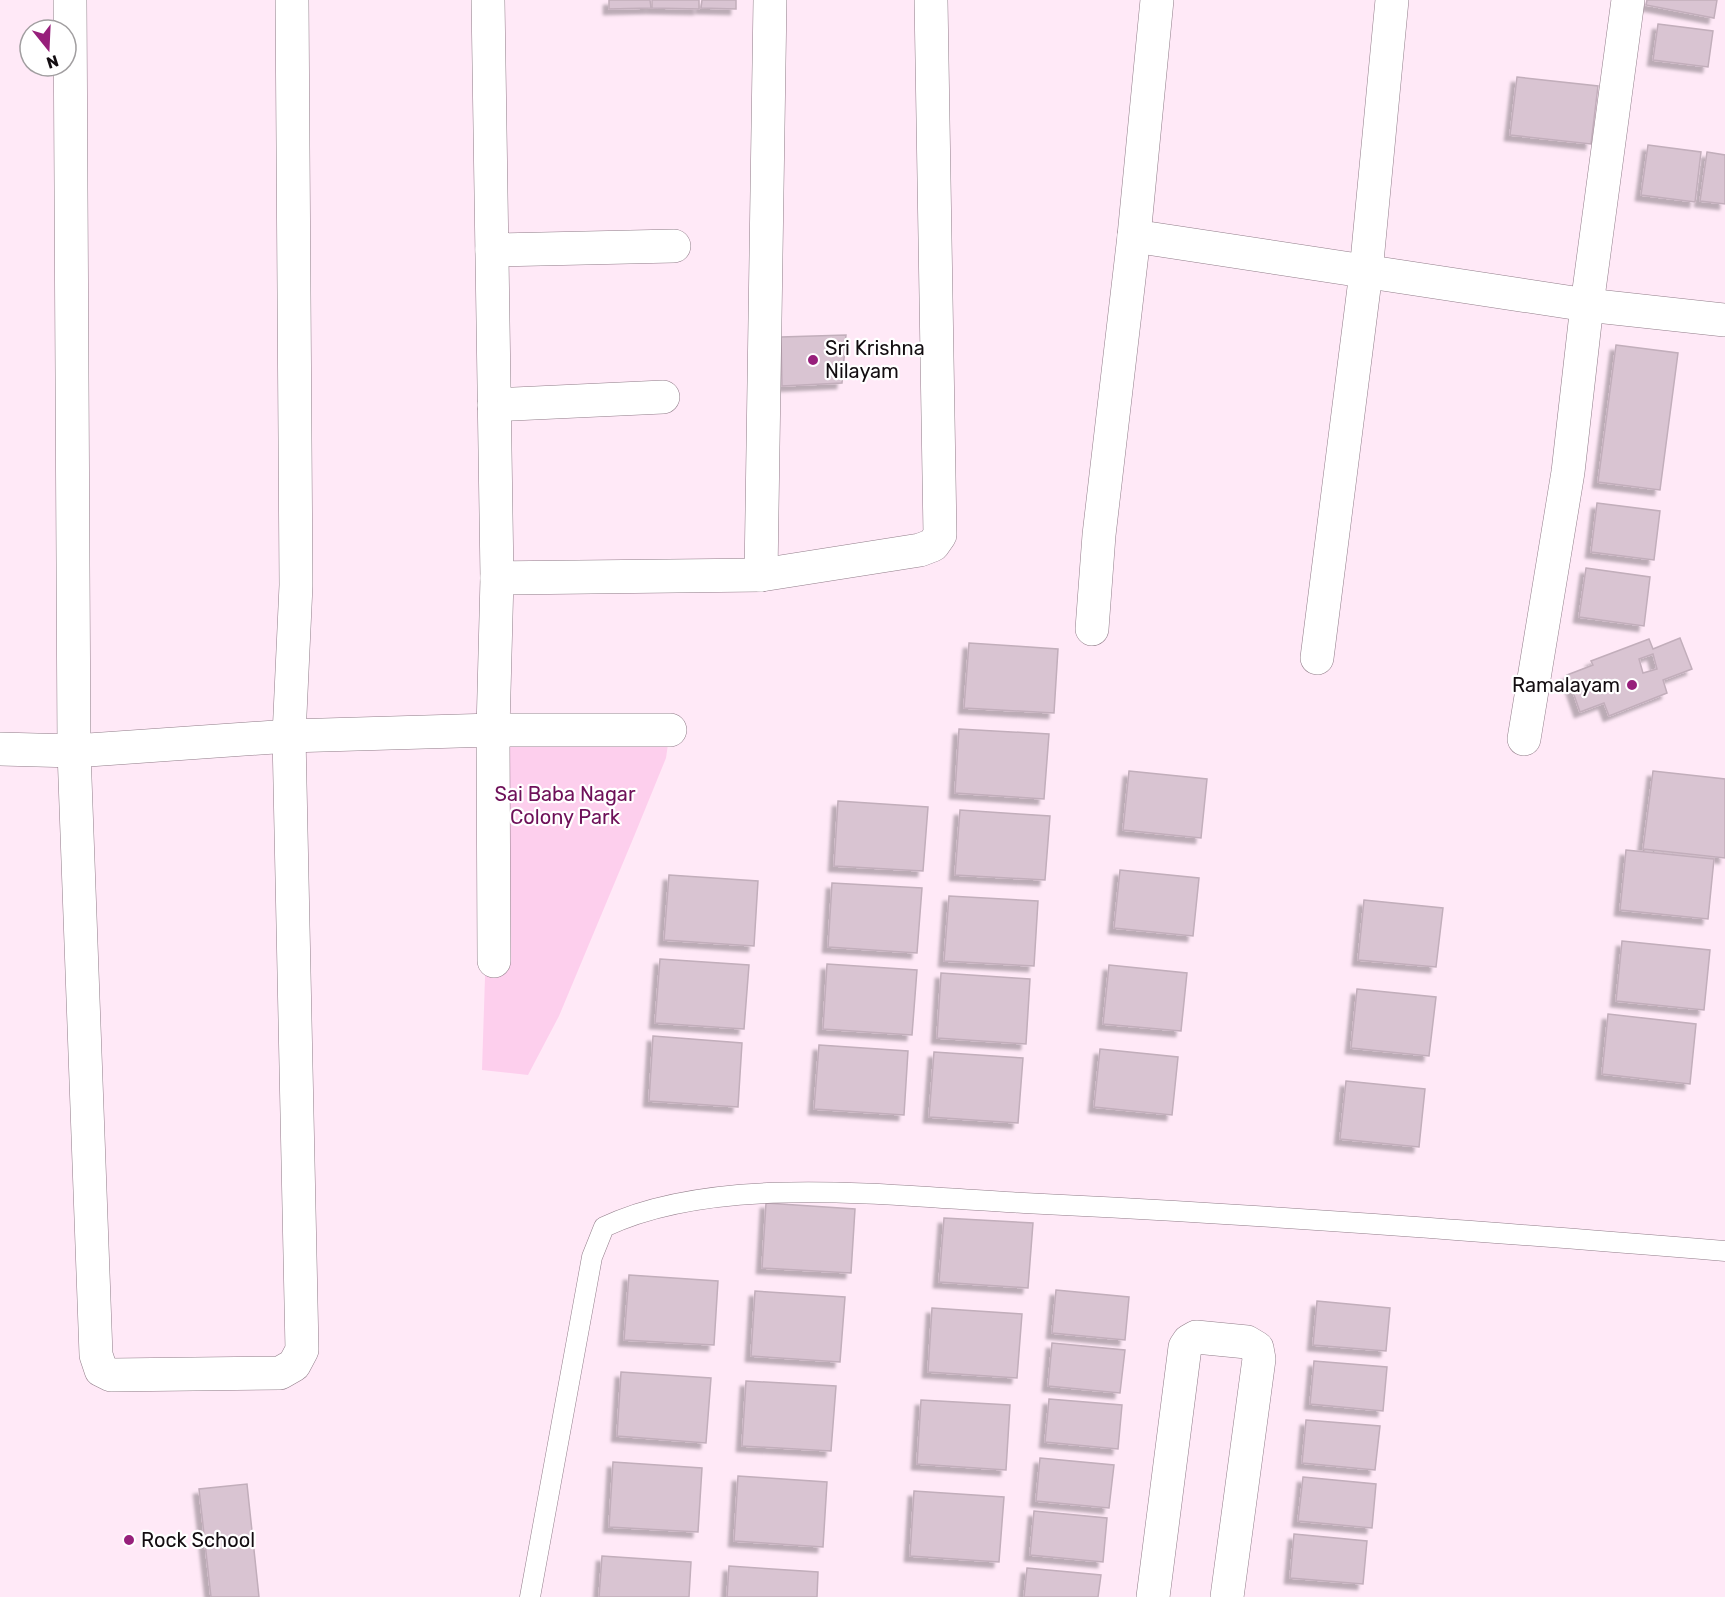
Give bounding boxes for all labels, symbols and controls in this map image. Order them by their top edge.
north arrow [18,18,78,78]
text: N [44,51,61,73]
place label: Sri Krishna Nilayam [825,336,925,383]
marker: Sri Krishna Nilayam [806,353,820,367]
place label: Ramalayam [1512,673,1620,697]
marker: Ramalayam [1625,678,1639,692]
park label: Sai Baba Nagar Colony Park [495,782,636,829]
place label: Rock School [141,1528,255,1552]
marker: Rock School [122,1533,136,1547]

